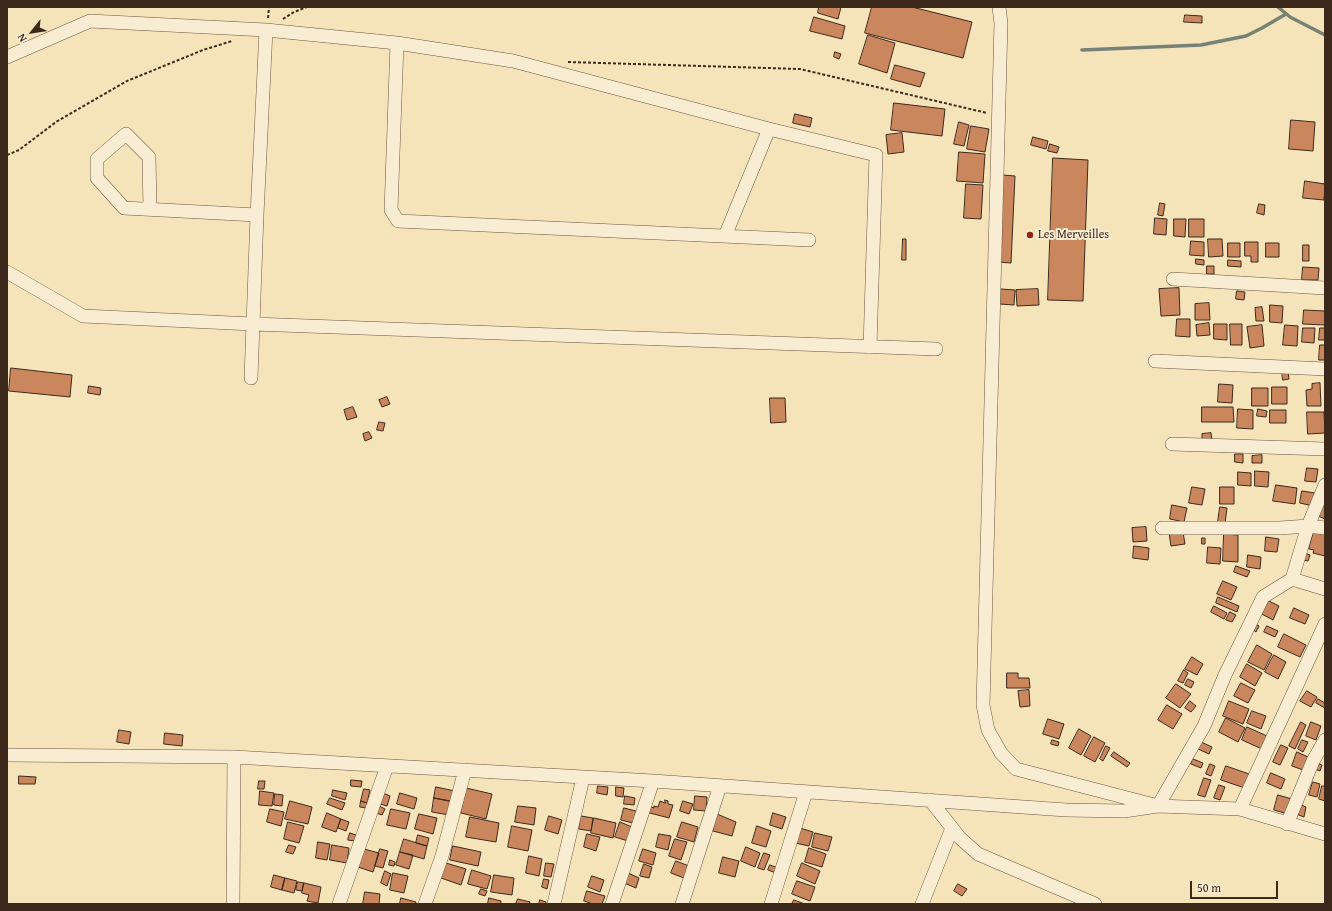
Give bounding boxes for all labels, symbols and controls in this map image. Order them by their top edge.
north arrow [12,12,52,52]
text: N [13,31,30,45]
place label: Les Merveilles [1038,228,1109,242]
marker: Les Merveilles [1025,230,1035,240]
scale bar [1192,873,1280,899]
text: 50 m [1197,879,1221,896]

